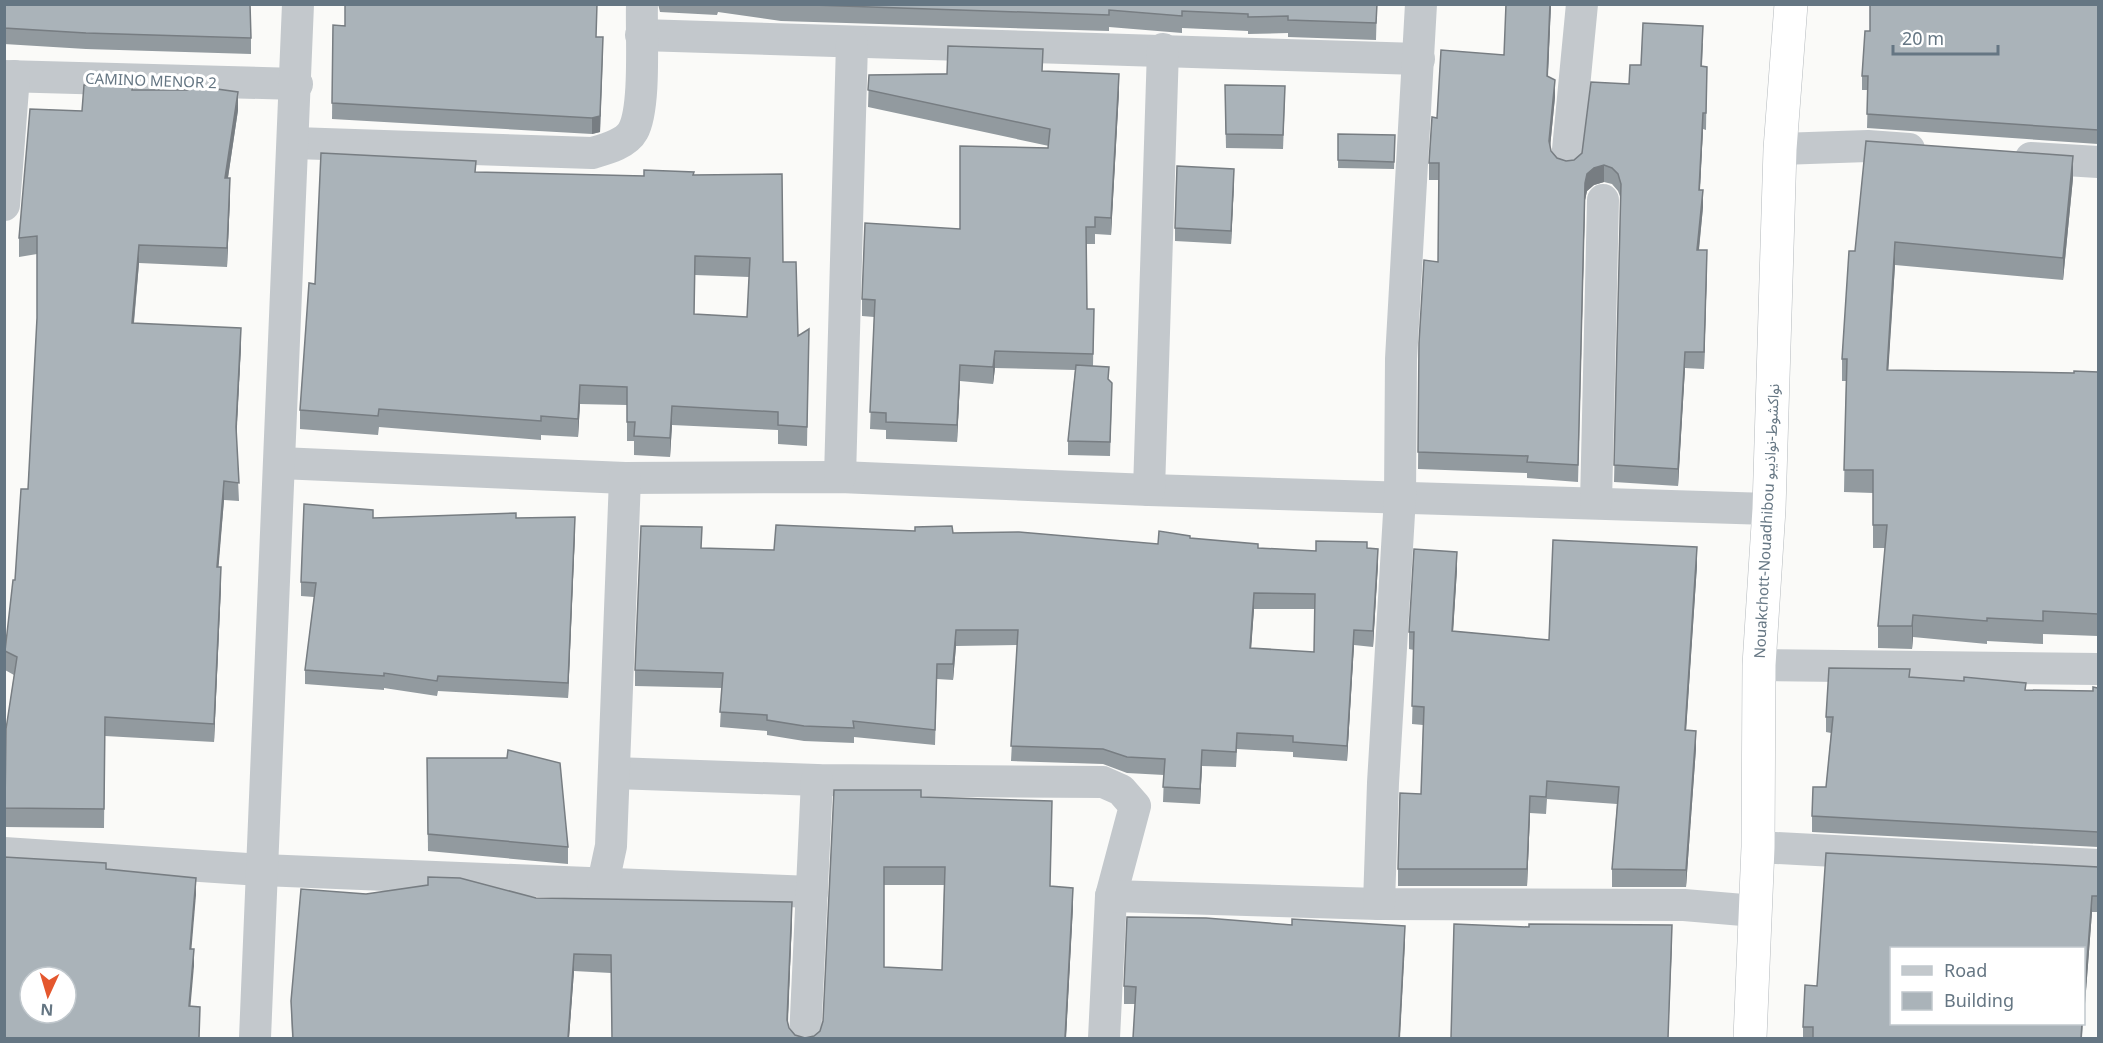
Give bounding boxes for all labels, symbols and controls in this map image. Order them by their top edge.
scale bar [1893,18,1998,56]
text: 20 m [1902,26,1944,50]
street label: CAMINO MENOR 2 [85,68,217,92]
street label: Nouakchott-Nouadhibou نواكشوط-نواذيبو [1749,383,1783,659]
legend [1890,947,2085,1025]
text: Road [1944,958,1987,982]
north arrow [18,965,78,1025]
text: Building [1944,988,2014,1012]
text: N [40,999,54,1021]

